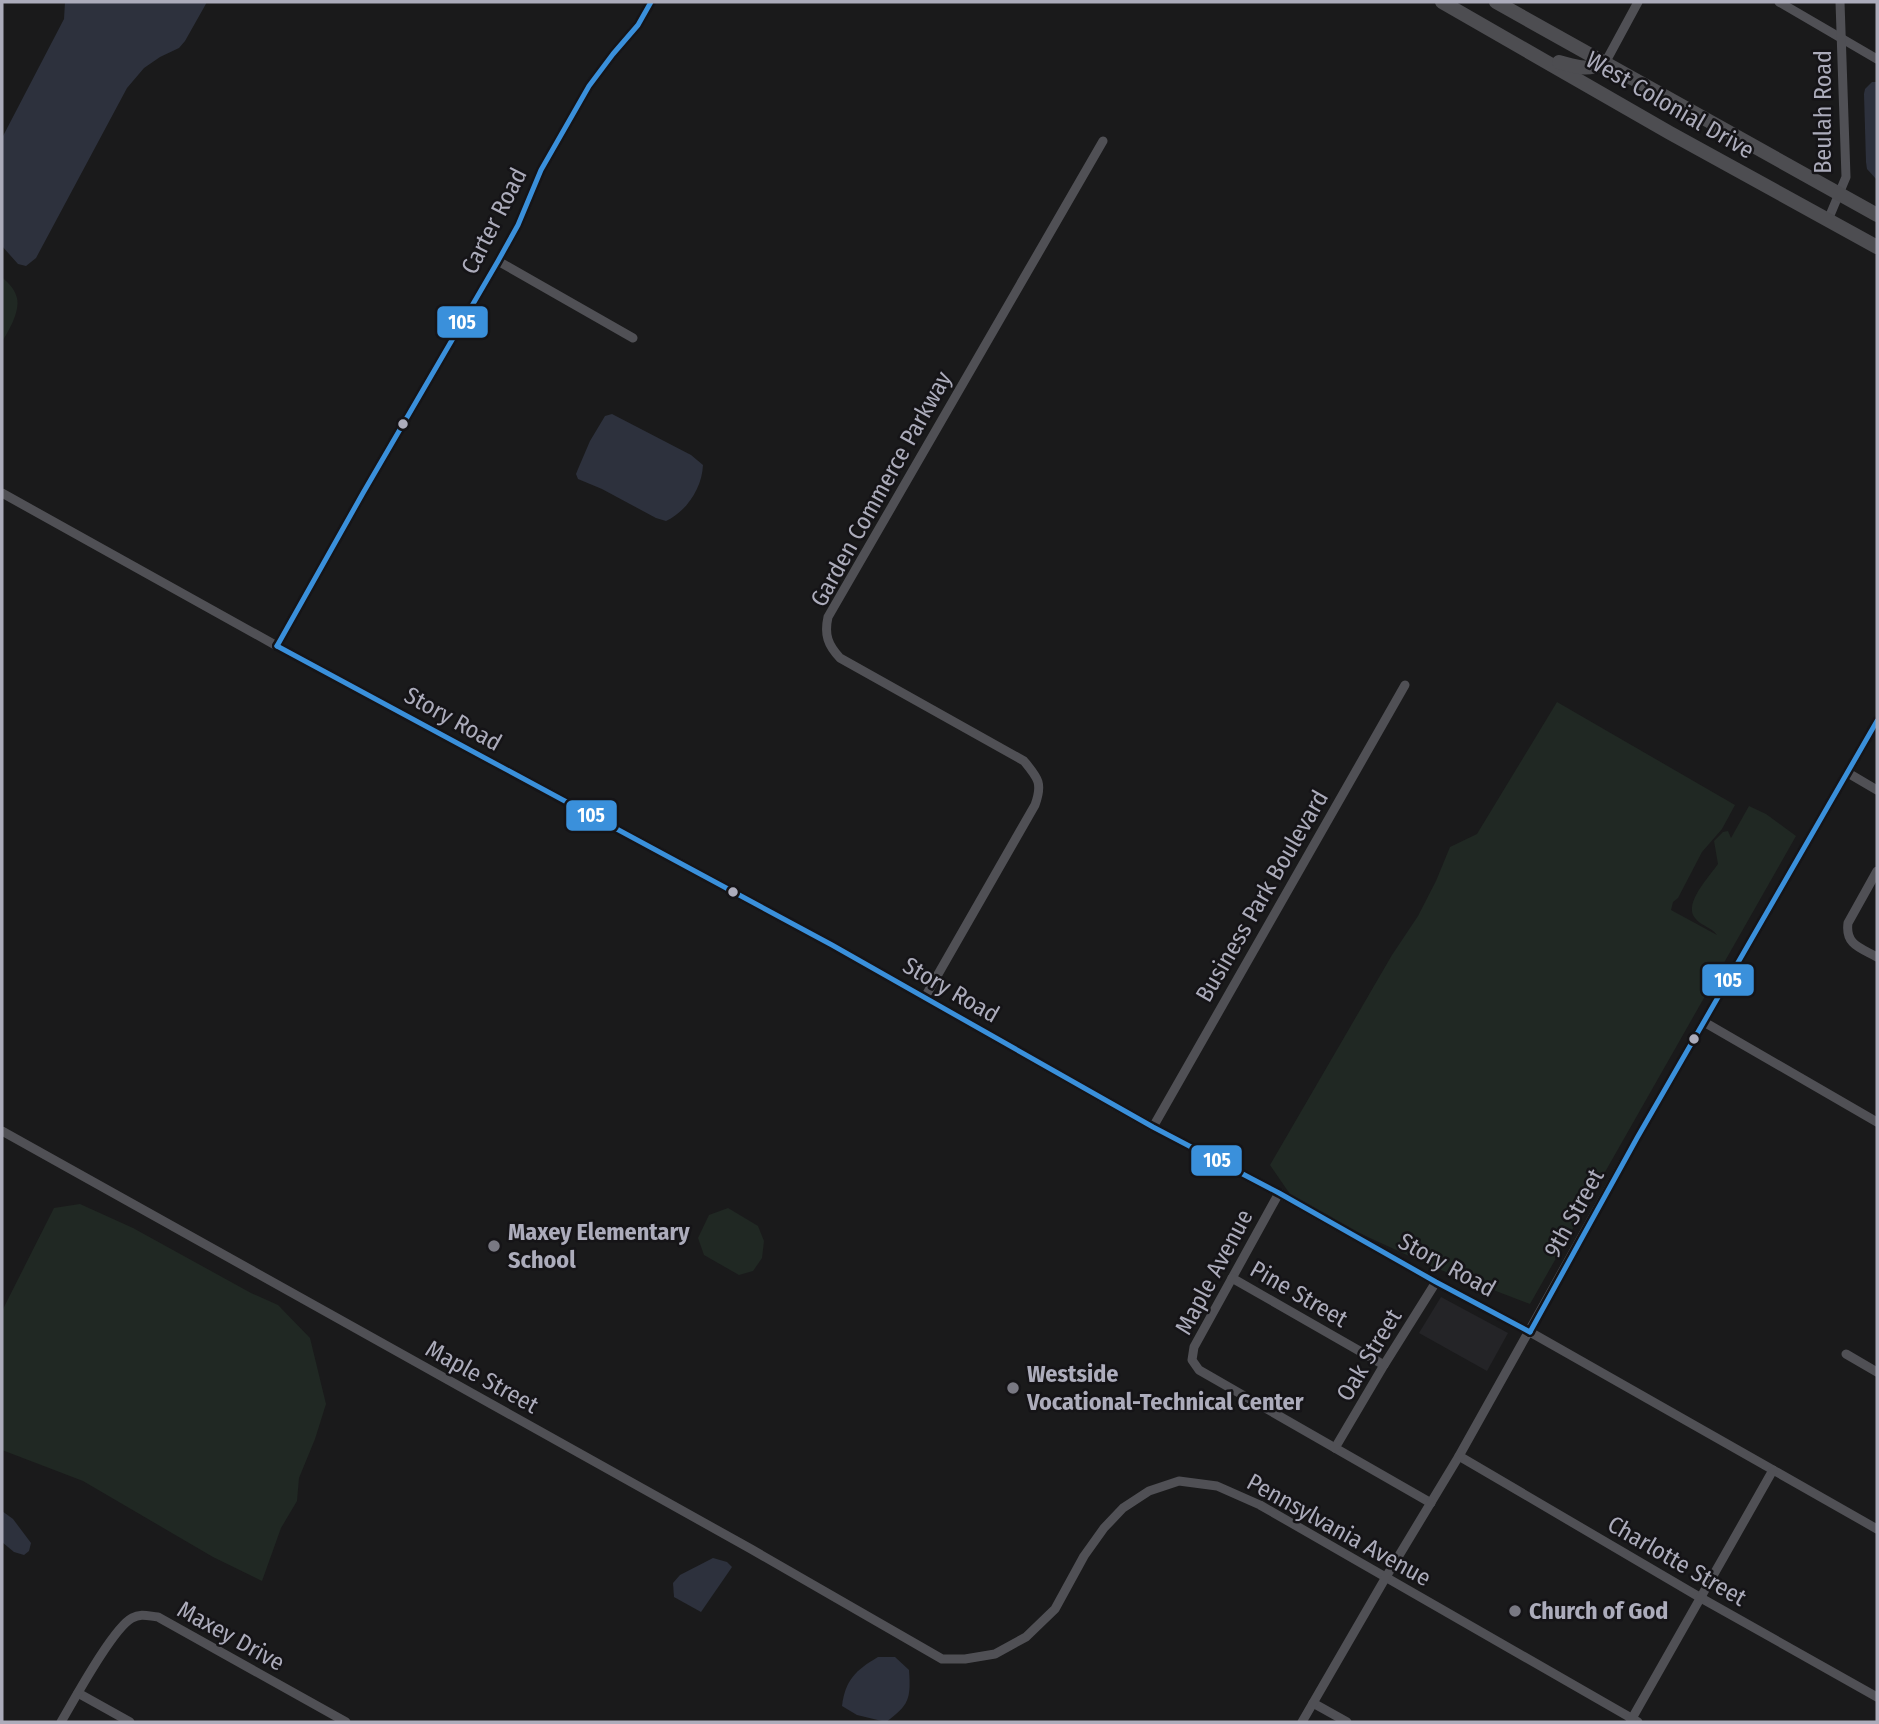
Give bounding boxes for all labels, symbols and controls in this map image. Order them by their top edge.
street label: West Colonial Drive [1581,45,1759,165]
street label: Beulah Road [1809,50,1837,174]
street label: Carter Road [455,163,533,279]
line badge: 105 [436,305,489,339]
text: 105 [448,311,476,334]
street label: Garden Commerce Parkway [805,366,957,611]
unlabelled marker [396,417,410,431]
street label: Story Road [400,681,506,757]
street label: Business Park Boulevard [1190,785,1334,1007]
line badge: 105 [565,799,618,832]
text: 105 [577,804,605,827]
unlabelled marker [726,885,740,899]
street label: Story Road [898,951,1004,1029]
line badge: 105 [1701,963,1755,997]
text: 105 [1714,969,1742,992]
unlabelled marker [1687,1032,1701,1046]
line badge: 105 [1190,1144,1243,1177]
text: 105 [1203,1149,1231,1172]
street label: 9th Street [1538,1164,1610,1262]
street label: Maple Avenue [1169,1205,1259,1339]
place label: Maxey Elementary School [508,1218,690,1274]
street label: Story Road [1394,1227,1500,1303]
marker: Maxey Elementary School [486,1238,502,1254]
street label: Pine Street [1245,1255,1353,1333]
street label: Oak Street [1331,1304,1407,1406]
street label: Maple Street [421,1335,543,1419]
place label: Westside Vocational-Technical Center [1026,1360,1304,1416]
marker: Westside Vocational-Technical Center [1005,1380,1021,1396]
street label: Pennsylvania Avenue [1242,1468,1436,1592]
street label: Charlotte Street [1603,1510,1751,1612]
street label: Maxey Drive [173,1595,289,1677]
place label: Church of God [1529,1597,1668,1625]
marker: Church of God [1507,1603,1523,1619]

